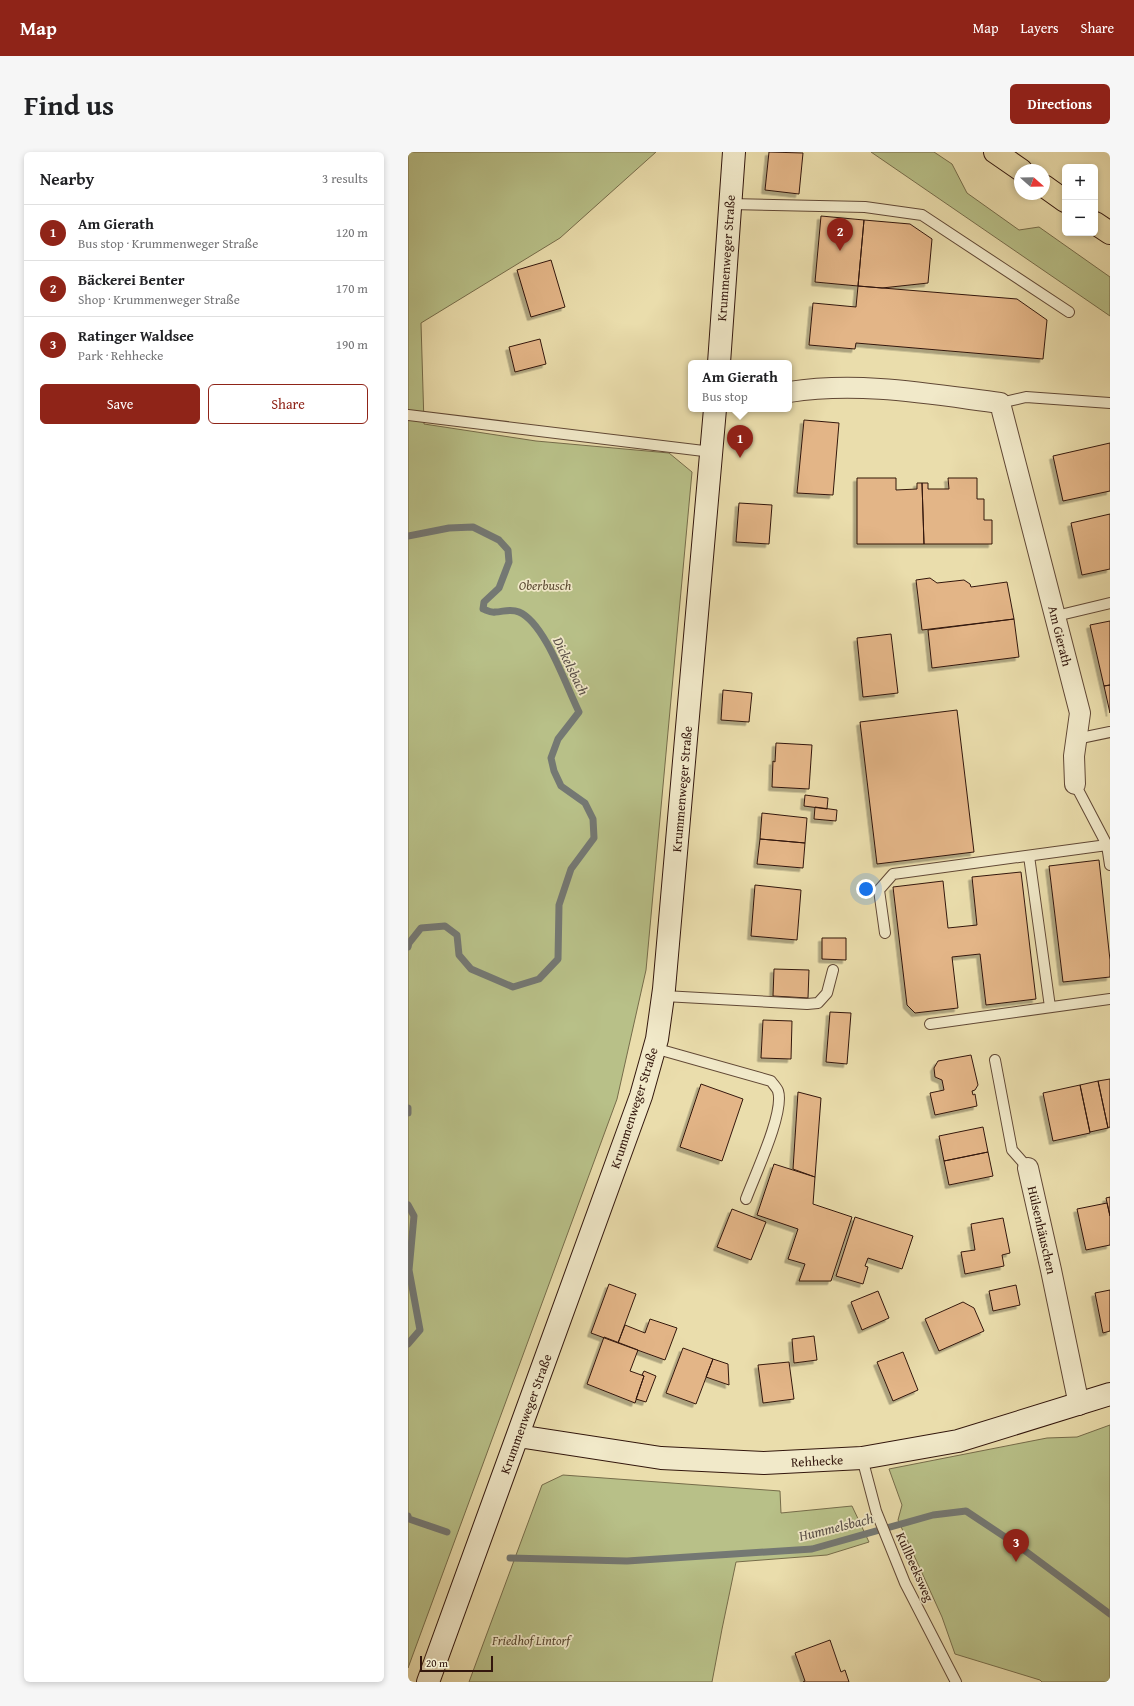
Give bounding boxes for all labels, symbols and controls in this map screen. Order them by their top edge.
text: Map [20,14,57,42]
text: Map [973,18,999,38]
text: Layers [1021,18,1059,38]
text: Share [1081,18,1114,38]
text: Find us [24,84,114,125]
button: Directions [1010,84,1110,124]
north arrow [1014,164,1050,200]
map controls [1062,164,1098,236]
button: + [1062,164,1098,200]
text: Nearby [40,166,94,191]
text: 3 results [322,169,368,188]
street label: Krummenweger Straße [712,194,740,322]
button: − [1062,200,1098,236]
text: Am Gierath [78,213,154,234]
pin: 2 [827,218,853,251]
text: 1 [50,223,56,242]
text: 120 m [336,223,368,242]
text: Bus stop · Krummenweger Straße [78,234,258,253]
text: Bäckerei Benter [78,269,185,290]
text: 2 [50,279,56,298]
text: 170 m [336,279,368,298]
text: Shop · Krummenweger Straße [78,290,240,309]
text: Ratinger Waldsee [78,325,194,346]
text: 3 [50,335,56,354]
text: 190 m [336,335,368,354]
text: Park · Rehhecke [78,346,163,365]
popup [688,360,792,412]
text: Am Gierath [702,366,778,387]
button: Save [40,384,200,424]
button: Share [208,384,368,424]
text: Bus stop [702,387,748,406]
pin: 1 [727,425,753,458]
park label: Oberbusch [519,576,572,595]
street label: Am Gierath [1043,604,1077,669]
water label: Dickelsbach [548,632,594,699]
street label: Krummenweger Straße [667,725,697,853]
your location [856,879,876,899]
street label: Krummenweger Straße [605,1045,663,1171]
street label: Hülsenhäuschen [1023,1184,1062,1277]
street label: Krummenweger Straße [495,1351,557,1477]
street label: Rehhecke [790,1450,844,1472]
water label: Hummelsbach [796,1508,875,1546]
street label: Kullbeeksweg [891,1529,939,1605]
pin: 3 [1003,1529,1029,1562]
park label: Friedhof Lintorf [491,1631,572,1650]
scale bar [420,1654,493,1673]
text: 20 m [426,1655,448,1671]

